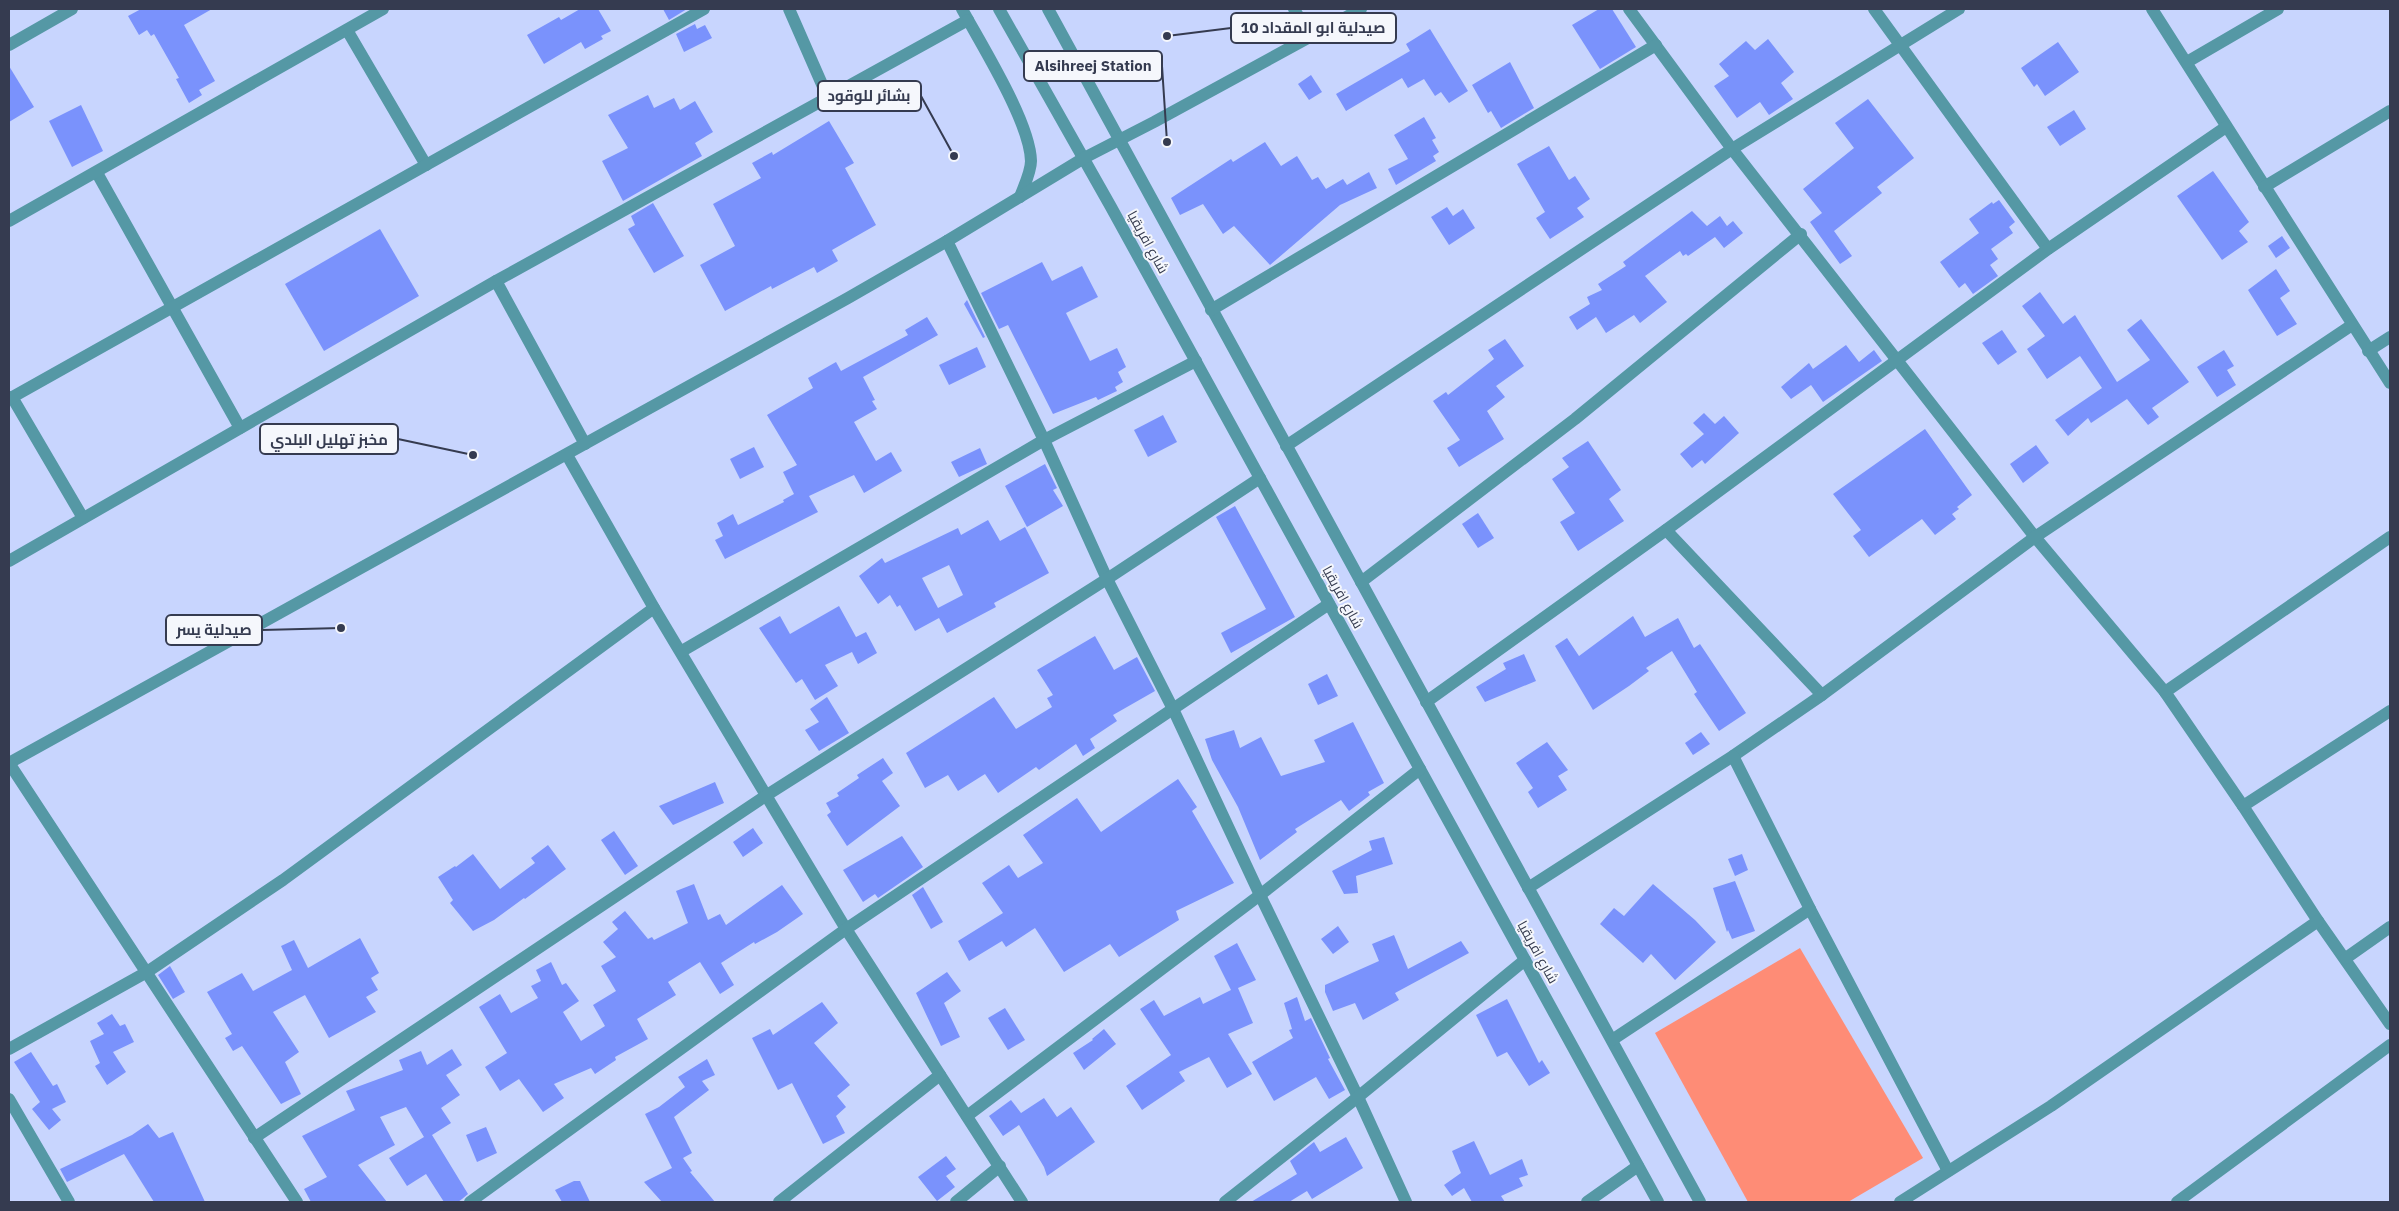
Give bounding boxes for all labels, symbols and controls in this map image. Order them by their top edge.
callout: صيدلية ابو المقداد 10 [1231,13,1396,43]
text: صيدلية ابو المقداد 10 [1240,18,1386,37]
callout: Alsihreej Station [1024,51,1162,81]
text: Alsihreej Station [1034,56,1152,75]
callout: بشائر للوقود [818,81,921,111]
text: بشائر للوقود [827,86,911,105]
street label: شارع افريقيا [1123,207,1173,277]
callout: مخبز تهليل البلدي [260,424,398,454]
text: مخبز تهليل البلدي [270,430,388,452]
street label: شارع افريقيا [1318,562,1368,632]
callout: صيدلية يسر [166,615,262,645]
text: صيدلية يسر [175,620,252,639]
street label: شارع افريقيا [1513,917,1563,987]

